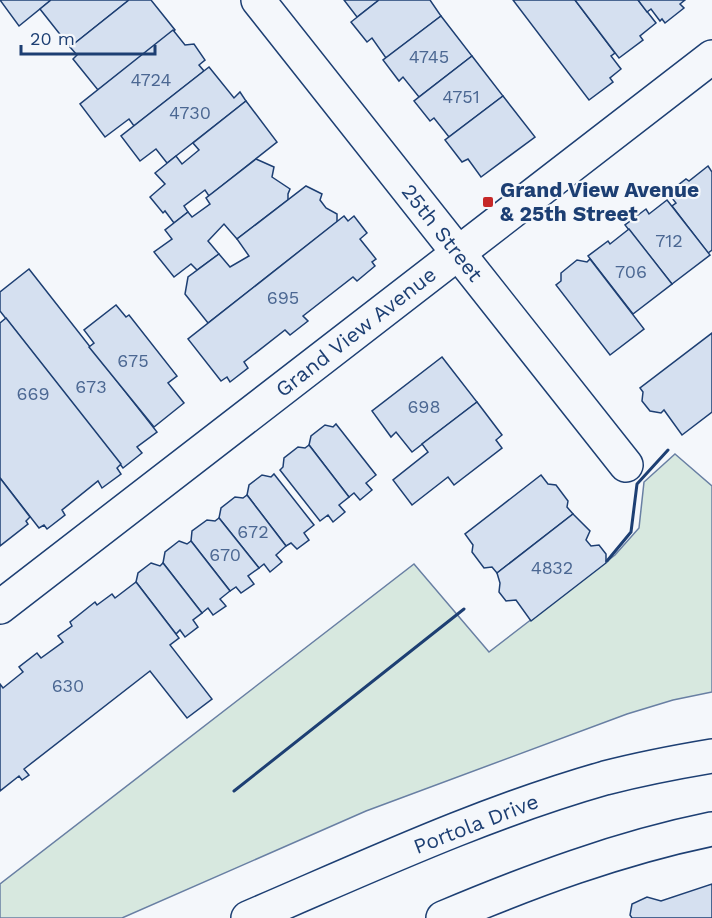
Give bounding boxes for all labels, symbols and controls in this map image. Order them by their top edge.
scale bar [21,18,154,56]
text: 20 m [30,28,75,49]
house number: 4745 [409,46,449,67]
house number: 4724 [130,69,172,90]
house number: 4751 [442,86,480,107]
house number: 4730 [169,102,211,123]
place label: Grand View Avenue & 25th Street [500,177,699,226]
street label: 25th Street [397,179,488,286]
marker: Grand View Avenue & 25th Street [481,195,495,209]
house number: 712 [655,230,683,251]
street label: Grand View Avenue [270,261,441,402]
house number: 706 [615,261,647,282]
house number: 695 [267,287,299,308]
house number: 675 [117,350,149,371]
house number: 673 [75,376,107,397]
house number: 669 [17,383,50,404]
house number: 698 [407,396,441,417]
house number: 672 [237,521,269,542]
house number: 670 [209,544,241,565]
house number: 4832 [531,557,573,578]
house number: 630 [52,675,84,696]
street label: Portola Drive [410,788,542,859]

